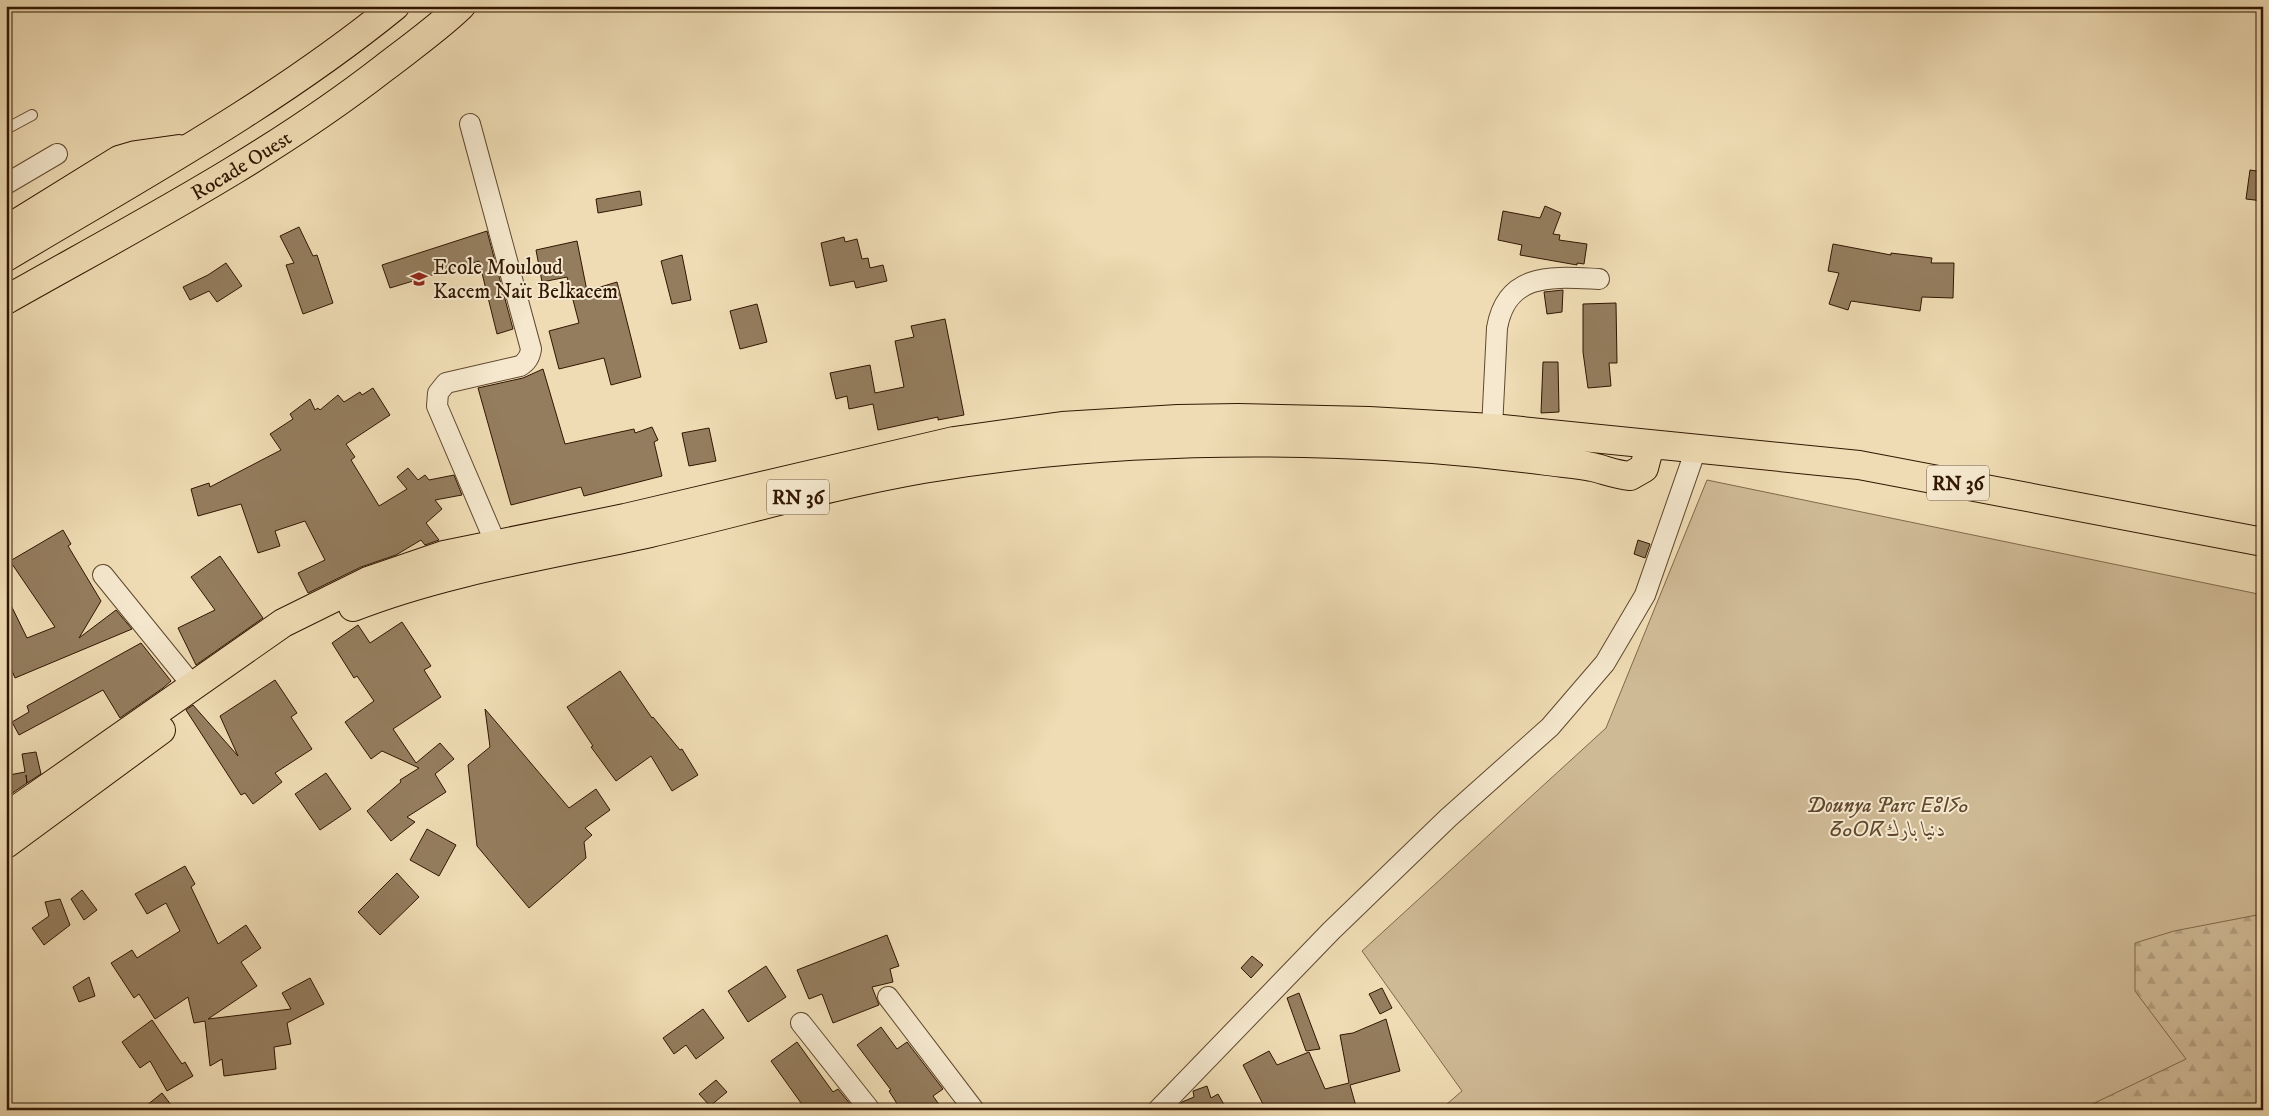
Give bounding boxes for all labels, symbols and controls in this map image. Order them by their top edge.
street label: Rocade Ouest [187,125,297,207]
place label: Ecole Mouloud Kacem Naït Belkacem [433,255,618,305]
school or university icon: Ecole Mouloud Kacem Naït Belkacem [409,269,429,289]
road number: RN 36 [1927,466,1989,500]
road number: RN 36 [767,480,829,514]
park label: Dounya Parc ⴹⵓⵏⵢⴰ ⵒⴰⵔⴽ دنيا بارك [1806,793,1968,843]

